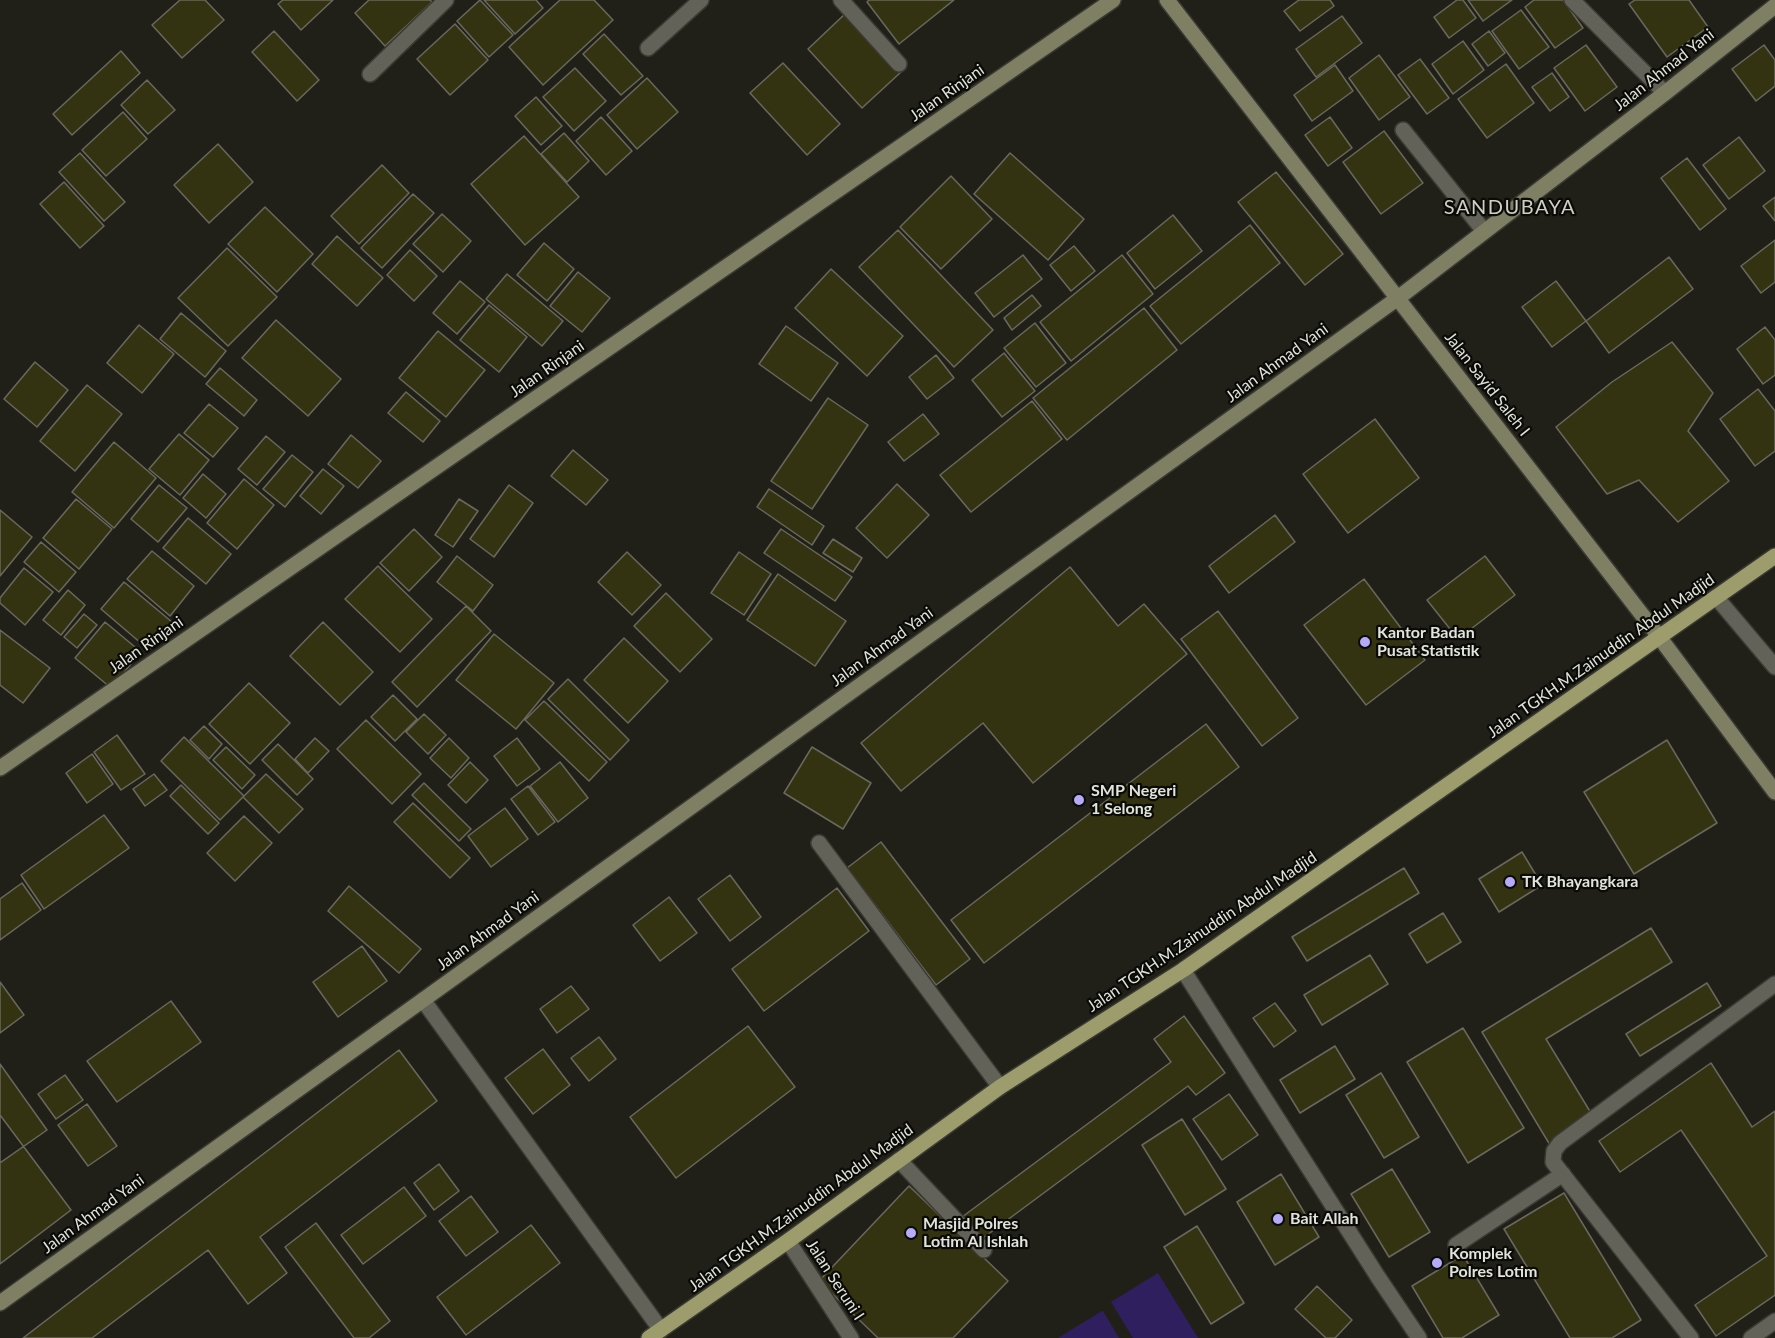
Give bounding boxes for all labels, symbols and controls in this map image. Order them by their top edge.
street label: Jalan Ahmad Yani [1610,25,1718,115]
street label: Jalan Rinjani [906,60,988,126]
district label: SANDUBAYA [1444,196,1576,220]
street label: Jalan Ahmad Yani [1222,319,1332,407]
street label: Jalan Sayid Saleh I [1440,328,1534,440]
street label: Jalan Rinjani [506,336,588,402]
street label: Jalan TGKH.M.Zainuddin Abdul Madjid [1484,570,1718,742]
street label: Jalan Ahmad Yani [827,603,937,691]
street label: Jalan Rinjani [105,612,187,678]
place label: Kantor Badan Pusat Statistik [1377,623,1479,661]
marker: Kantor Badan Pusat Statistik [1358,635,1372,649]
place label: SMP Negeri 1 Selong [1091,781,1176,819]
marker: SMP Negeri 1 Selong [1072,793,1086,807]
street label: Jalan TGKH.M.Zainuddin Abdul Madjid [1084,848,1320,1016]
place label: TK Bhayangkara [1522,872,1638,892]
marker: TK Bhayangkara [1503,875,1517,889]
street label: Jalan Ahmad Yani [433,887,543,975]
street label: Jalan TGKH.M.Zainuddin Abdul Madjid [685,1120,917,1296]
street label: Jalan Ahmad Yani [38,1170,148,1258]
place label: Bait Allah [1290,1209,1359,1229]
marker: Bait Allah [1271,1212,1285,1226]
place label: Masjid Polres Lotim Al Ishlah [923,1214,1028,1252]
marker: Masjid Polres Lotim Al Ishlah [904,1226,918,1240]
street label: Jalan Seruni I [802,1236,868,1324]
place label: Komplek Polres Lotim [1449,1244,1538,1282]
marker: Komplek Polres Lotim [1430,1256,1444,1270]

